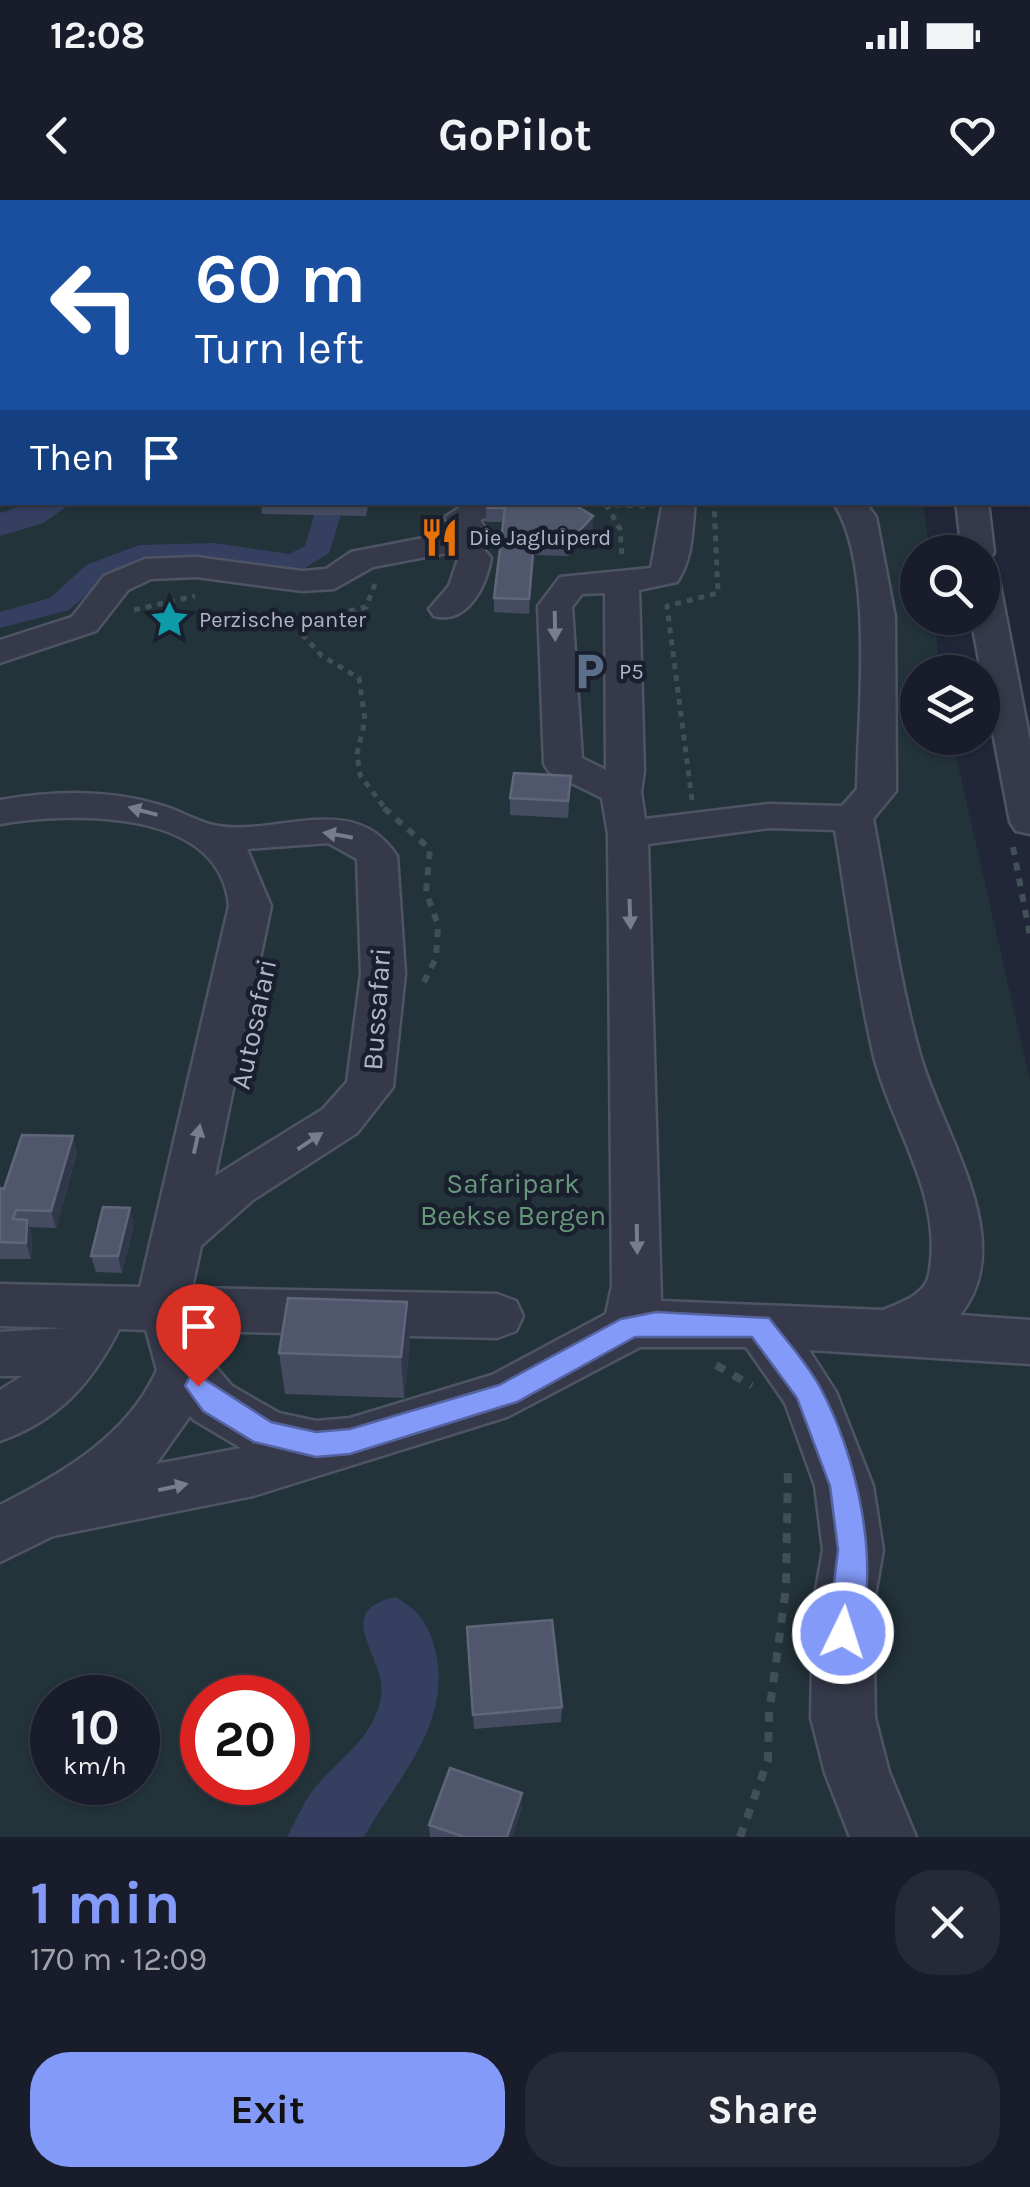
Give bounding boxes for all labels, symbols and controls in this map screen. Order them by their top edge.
text: 12:08 [50,13,145,58]
icon: back [30,108,85,163]
icon: heart [945,108,1000,163]
text: GoPilot [438,109,592,161]
text: 60 m [195,238,366,320]
icon: left [30,240,160,370]
text: Turn left [195,322,364,374]
icon: arrive [134,430,189,485]
text: Then [30,435,114,480]
restaurant icon: Die Jagluiperd [418,516,460,558]
place label: Die Jagluiperd [469,525,611,551]
map controls [900,535,1000,755]
button: search [900,535,1000,635]
place icon: Perzische panter [148,598,190,640]
place label: Perzische panter [199,607,366,633]
one-way arrow [547,610,563,642]
parking icon: P5 [568,650,610,692]
button: layers [900,655,1000,755]
place label: P5 [619,659,644,685]
one-way arrow [127,803,158,819]
one-way arrow [322,827,354,842]
one-way arrow [623,898,639,930]
street label: Bussafari [356,947,397,1071]
street label: Autosafari [224,956,283,1092]
one-way arrow [190,1123,205,1154]
one-way arrow [297,1132,324,1151]
park label: Safaripark Beekse Bergen [420,1167,606,1232]
one-way arrow [629,1223,645,1255]
pin [156,1284,241,1387]
icon: arrive [171,1299,226,1354]
one-way arrow [158,1479,189,1495]
position arrow [791,1581,895,1685]
speed limit sign: 20 [180,1675,310,1805]
text: 10 [70,1698,120,1757]
text: km/h [63,1751,127,1780]
text: 1 min [30,1868,181,1938]
button: close [895,1870,1000,1975]
text: 170 m · 12:09 [30,1941,207,1978]
button: Exit [30,2052,505,2167]
button: Share [525,2052,1000,2167]

